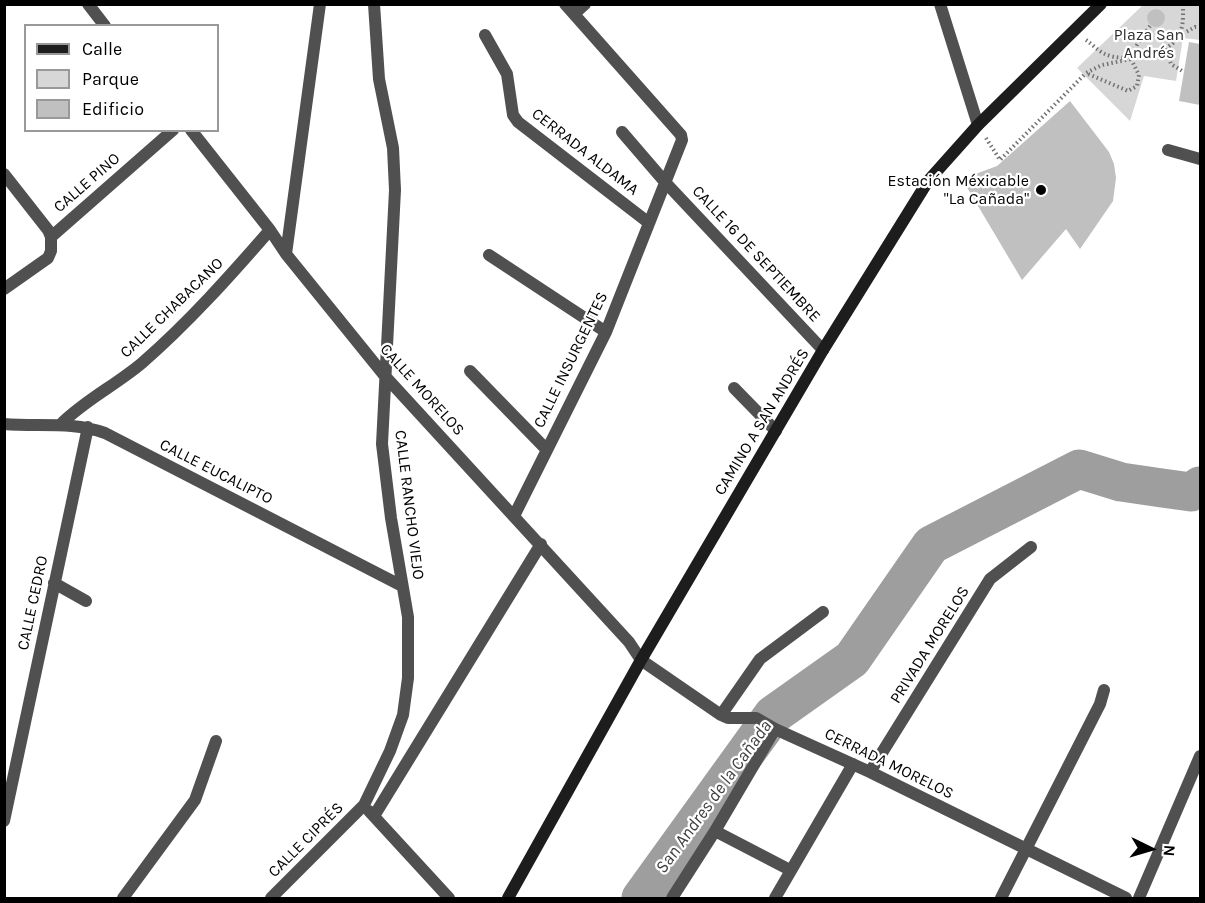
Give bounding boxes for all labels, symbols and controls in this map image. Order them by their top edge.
legend [24,24,219,132]
park label: Plaza San Andrés [1114,25,1184,63]
text: Calle [82,38,122,60]
text: Parque [82,68,139,90]
text: Edificio [82,98,144,120]
street label: CERRADA ALDAMA [528,104,642,200]
street label: CALLE PINO [50,149,124,217]
place label: Estación Méxicable "La Cañada" [888,171,1029,209]
street label: CALLE 16 DE SEPTIEMBRE [688,182,824,326]
marker: Estación Méxicable "La Cañada" [1034,183,1048,197]
street label: CALLE CHABACANO [116,254,228,362]
street label: CALLE INSURGENTES [530,289,612,431]
street label: CALLE MORELOS [376,340,468,440]
street label: CAMINO A SAN ANDRÉS [711,345,813,499]
street label: CALLE RANCHO VIEJO [390,429,428,581]
street label: CALLE EUCALIPTO [156,435,276,509]
street label: CALLE CEDRO [14,554,52,652]
street label: PRIVADA MORELOS [886,583,974,707]
water label: San Andres de la Cañada [651,716,777,878]
street label: CERRADA MORELOS [821,724,957,804]
street label: CALLE CIPRÉS [264,798,348,882]
north arrow [1121,819,1181,879]
text: N [1159,844,1179,857]

